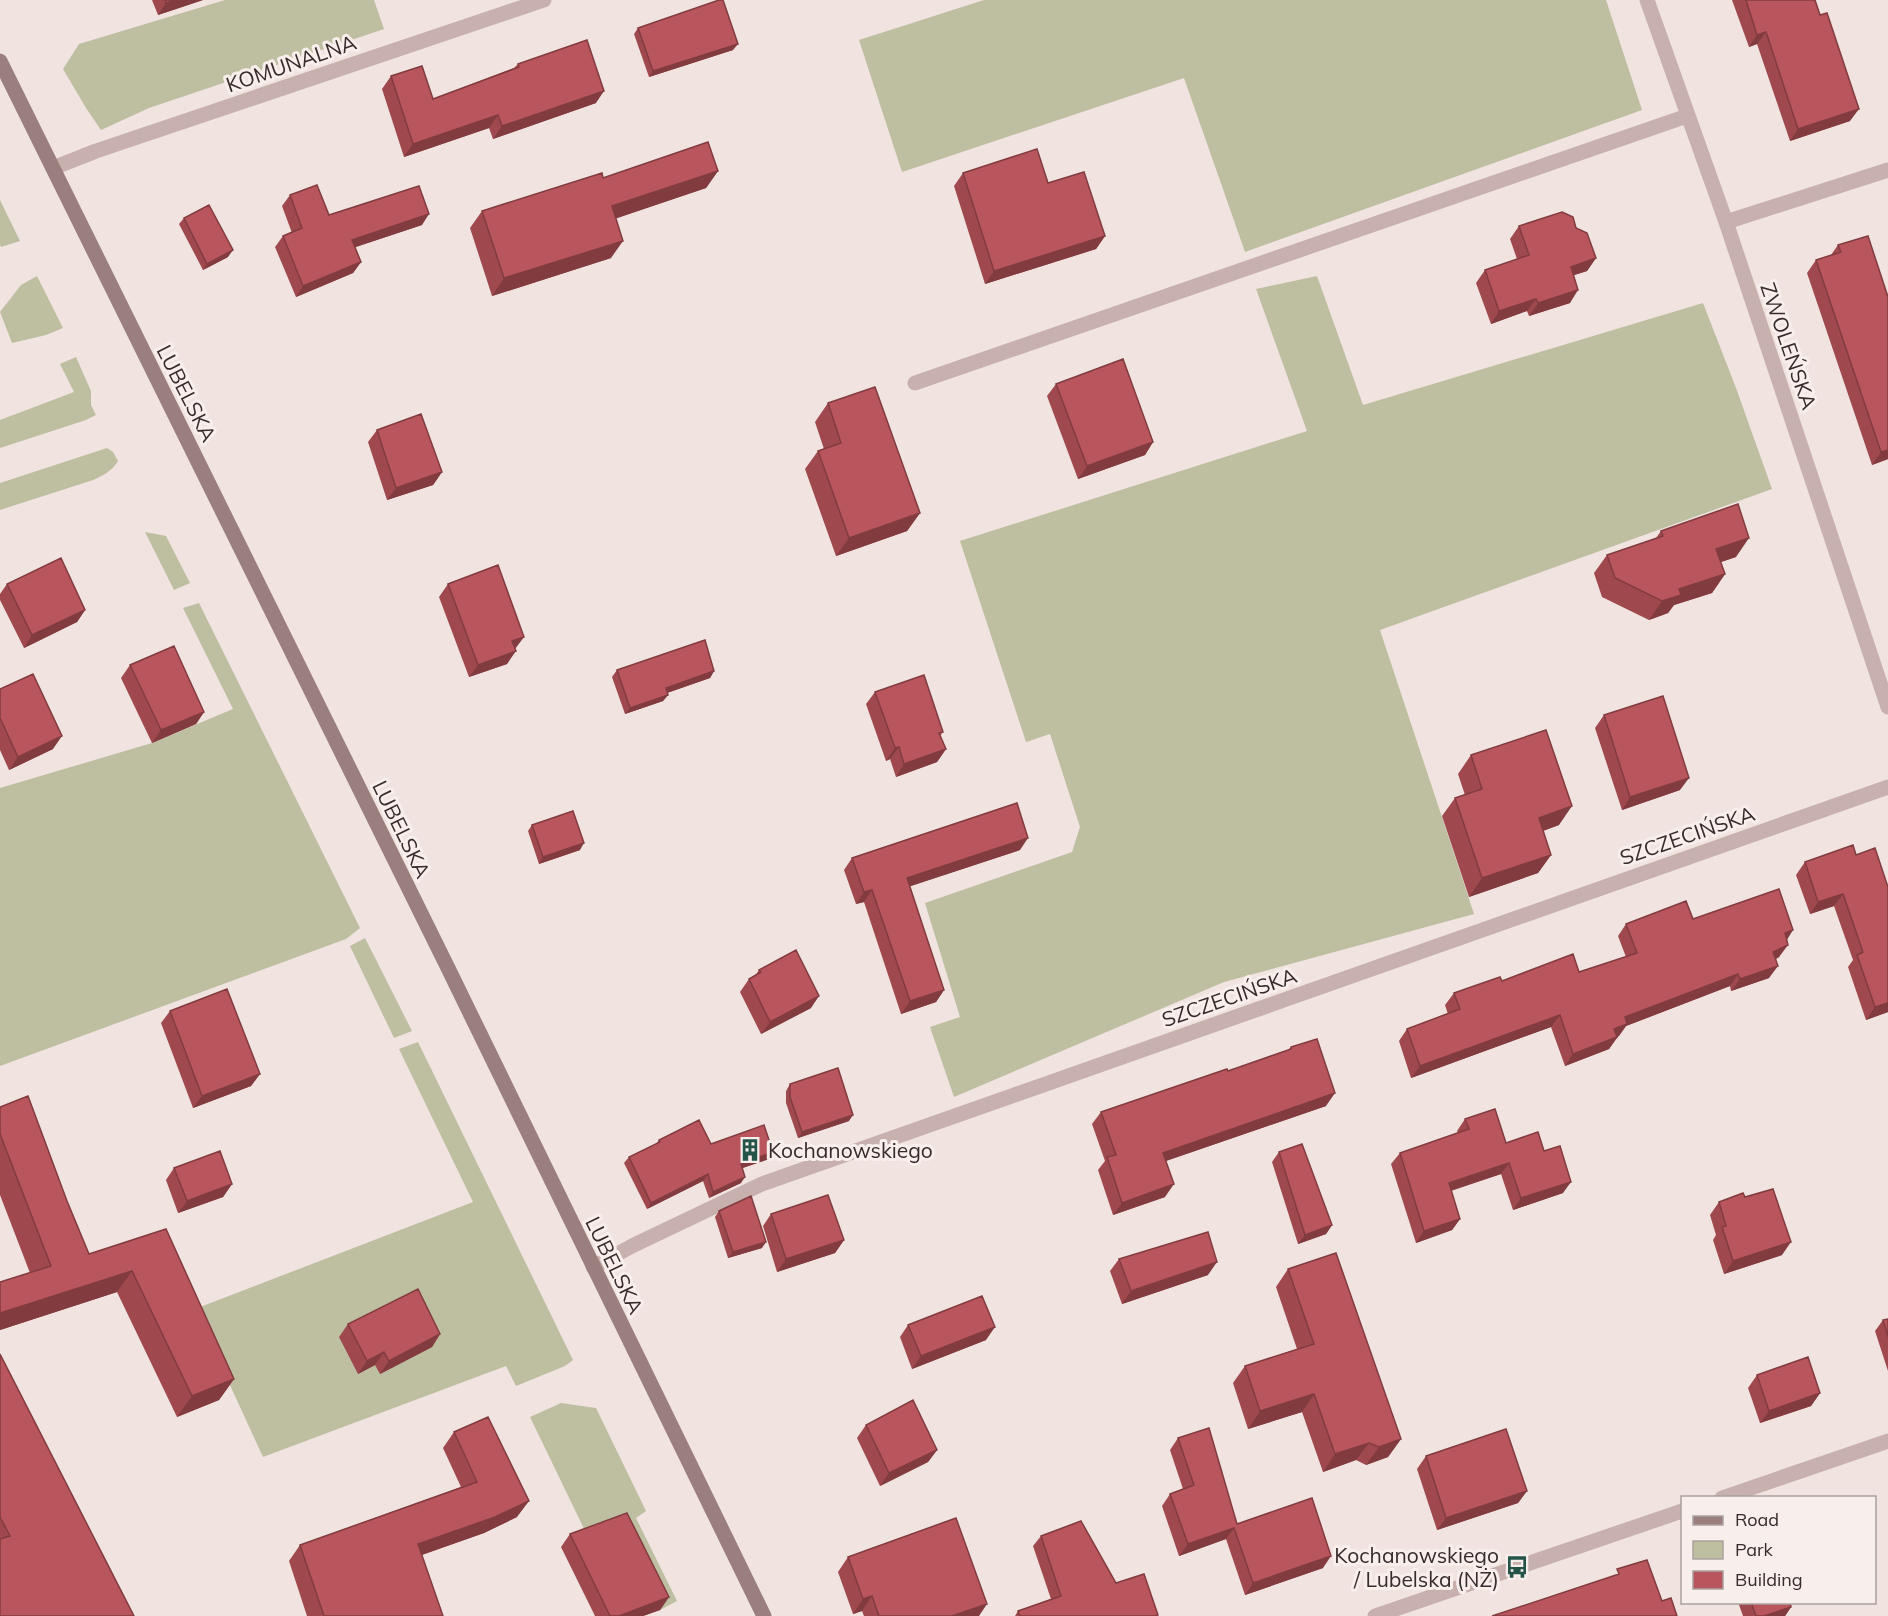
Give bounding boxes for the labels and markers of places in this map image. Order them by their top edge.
building icon: Kochanowskiego [737,1137,763,1163]
place label: Kochanowskiego [768,1137,933,1163]
place label: Kochanowskiego / Lubelska (NŻ) [1334,1542,1499,1592]
bus stop icon: Kochanowskiego / Lubelska (NŻ) [1504,1554,1530,1580]

